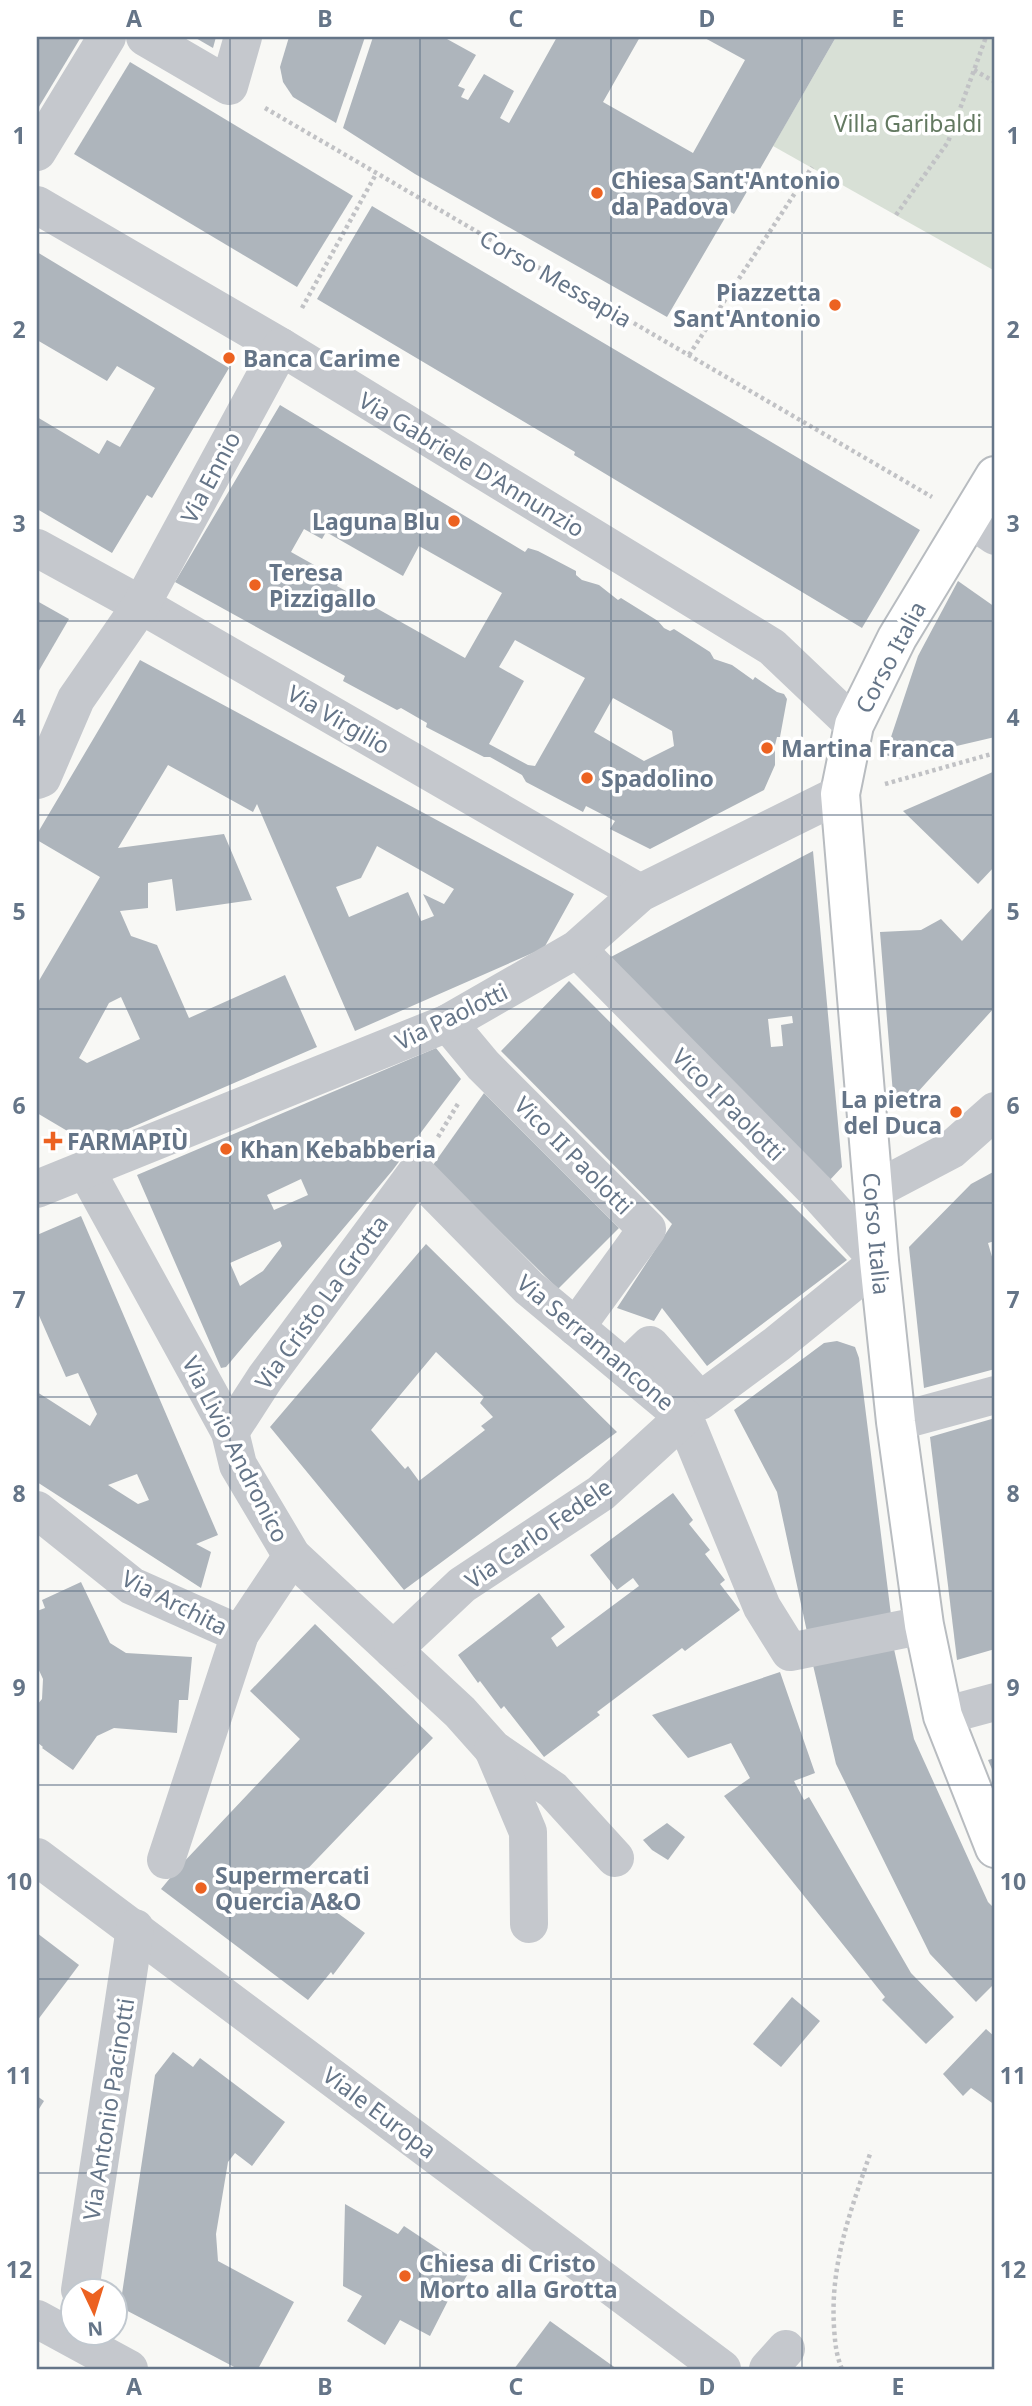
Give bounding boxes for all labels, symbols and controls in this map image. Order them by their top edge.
text: A [126,2,142,34]
text: B [317,2,333,34]
text: C [509,2,524,34]
text: D [699,2,715,34]
text: E [892,2,904,34]
park label: Villa Garibaldi [834,107,982,139]
text: 1 [12,119,26,151]
text: 1 [1006,119,1020,151]
place label: Chiesa Sant'Antonio da Padova [611,164,840,222]
marker: Chiesa Sant'Antonio da Padova [589,185,605,201]
street label: Corso Messapia [474,221,638,335]
place label: Piazzetta Sant'Antonio [673,276,821,334]
marker: Piazzetta Sant'Antonio [827,297,843,313]
text: 2 [12,313,26,345]
text: 2 [1006,313,1020,345]
place label: Banca Carime [243,342,401,374]
marker: Banca Carime [221,350,237,366]
street label: Via Gabriele D'Annunzio [353,384,591,544]
street label: Via Ennio [172,425,248,529]
place label: Laguna Blu [312,505,440,537]
text: 3 [12,507,26,539]
text: 3 [1006,507,1020,539]
marker: Laguna Blu [446,513,462,529]
place label: Teresa Pizzigallo [269,556,376,614]
marker: Teresa Pizzigallo [247,577,263,593]
street label: Corso Italia [847,595,933,719]
street label: Via Virgilio [282,677,396,761]
text: 4 [12,701,26,733]
text: 4 [1006,701,1020,733]
place label: Martina Franca [781,732,955,764]
marker: Martina Franca [759,740,775,756]
place label: Spadolino [601,762,714,794]
marker: Spadolino [579,770,595,786]
text: 5 [12,895,26,927]
text: 5 [1006,895,1020,927]
street label: Via Paolotti [389,975,513,1057]
street label: Vico I Paolotti [666,1041,792,1167]
place label: La pietra del Duca [841,1083,942,1141]
text: 6 [12,1089,26,1121]
street label: Vico II Paolotti [508,1089,640,1221]
text: 6 [1006,1089,1020,1121]
marker: La pietra del Duca [948,1104,964,1120]
place label: FARMAPIÙ [67,1125,188,1157]
marker: FARMAPIÙ [45,1133,61,1149]
place label: Khan Kebabberia [240,1133,436,1165]
marker: Khan Kebabberia [218,1141,234,1157]
street label: Corso Italia [856,1171,898,1296]
street label: Via Cristo La Grotta [247,1208,395,1396]
street label: Via Serramancone [510,1267,682,1417]
text: 7 [12,1283,26,1315]
text: 7 [1006,1283,1020,1315]
street label: Via Livio Andronico [175,1350,297,1548]
street label: Via Carlo Fedele [458,1470,618,1596]
text: 8 [12,1477,26,1509]
text: 8 [1006,1477,1020,1509]
street label: Via Archita [117,1562,233,1642]
text: 9 [12,1671,26,1703]
text: 9 [1006,1671,1020,1703]
place label: Supermercati Quercia A&O [215,1859,370,1917]
text: 10 [6,1865,32,1897]
text: 10 [1000,1865,1026,1897]
marker: Supermercati Quercia A&O [193,1880,209,1896]
street label: Via Antonio Pacinotti [75,1996,141,2222]
text: 11 [6,2059,32,2091]
street label: Viale Europa [317,2059,443,2165]
text: 11 [1000,2059,1026,2091]
place label: Chiesa di Cristo Morto alla Grotta [419,2247,618,2305]
text: 12 [6,2253,32,2285]
text: 12 [1000,2253,1026,2285]
marker: Chiesa di Cristo Morto alla Grotta [397,2268,413,2284]
north arrow [60,2276,130,2346]
text: N [87,2315,104,2342]
text: A [126,2370,142,2402]
text: B [317,2370,333,2402]
text: C [509,2370,524,2402]
text: D [699,2370,715,2402]
text: E [892,2370,904,2402]

